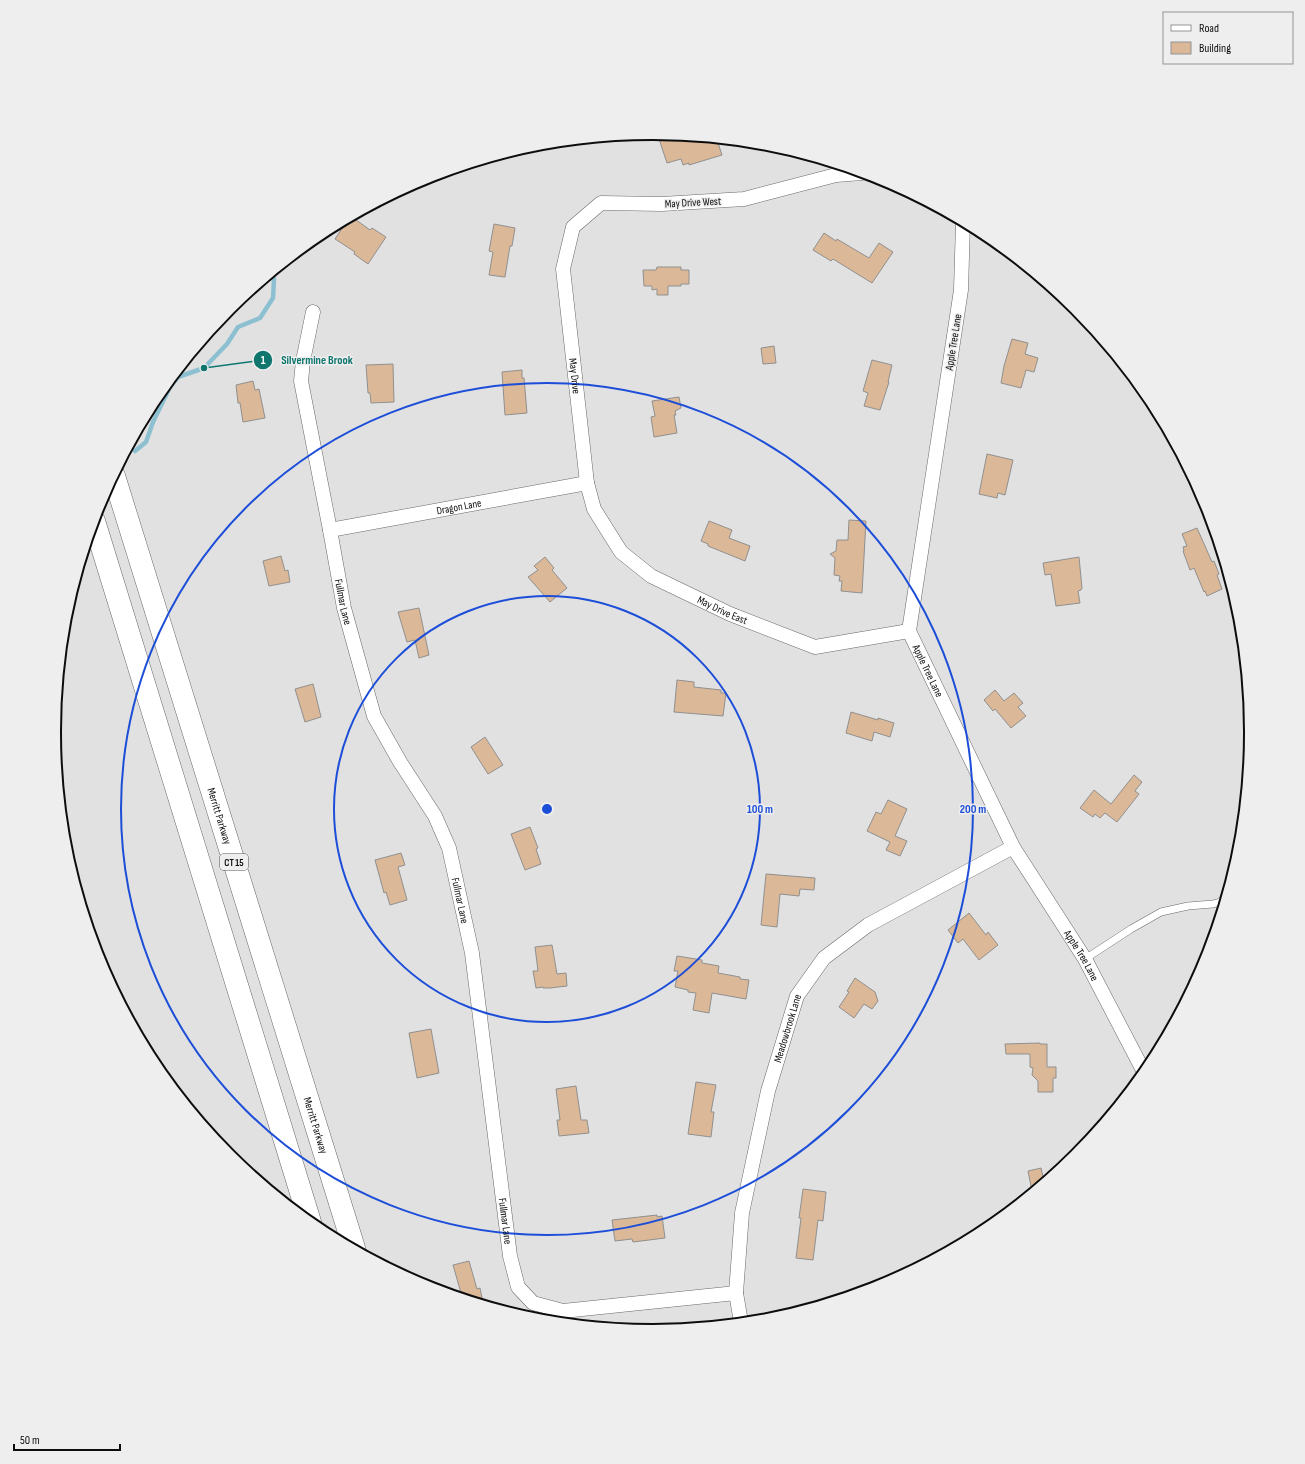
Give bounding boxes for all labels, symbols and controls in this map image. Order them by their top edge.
legend [1163,12,1293,64]
text: Road [1199,21,1219,36]
text: Building [1199,41,1231,56]
street label: May Drive West [665,195,722,210]
street label: Apple Tree Lane [942,313,964,372]
callout: Silvermine Brook [253,348,361,372]
text: 1 [261,353,266,368]
text: Silvermine Brook [281,353,353,368]
street label: May Drive [566,357,583,395]
street label: Dragon Lane [435,496,483,517]
street label: Fullmar Lane [332,578,354,626]
street label: May Drive East [695,593,750,627]
street label: Apple Tree Lane [909,641,946,699]
street label: Merritt Parkway [204,786,234,847]
centre of rings [540,802,554,816]
text: 100 m [747,802,773,817]
text: 200 m [960,802,986,817]
road number: CT 15 [220,854,248,870]
street label: Fullmar Lane [449,876,471,925]
street label: Apple Tree Lane [1061,927,1101,983]
street label: Meadowbrook Lane [771,993,804,1064]
street label: Merritt Parkway [301,1096,330,1156]
street label: Fullmar Lane [496,1197,514,1245]
scale bar [14,1426,120,1452]
text: 50 m [20,1433,40,1448]

